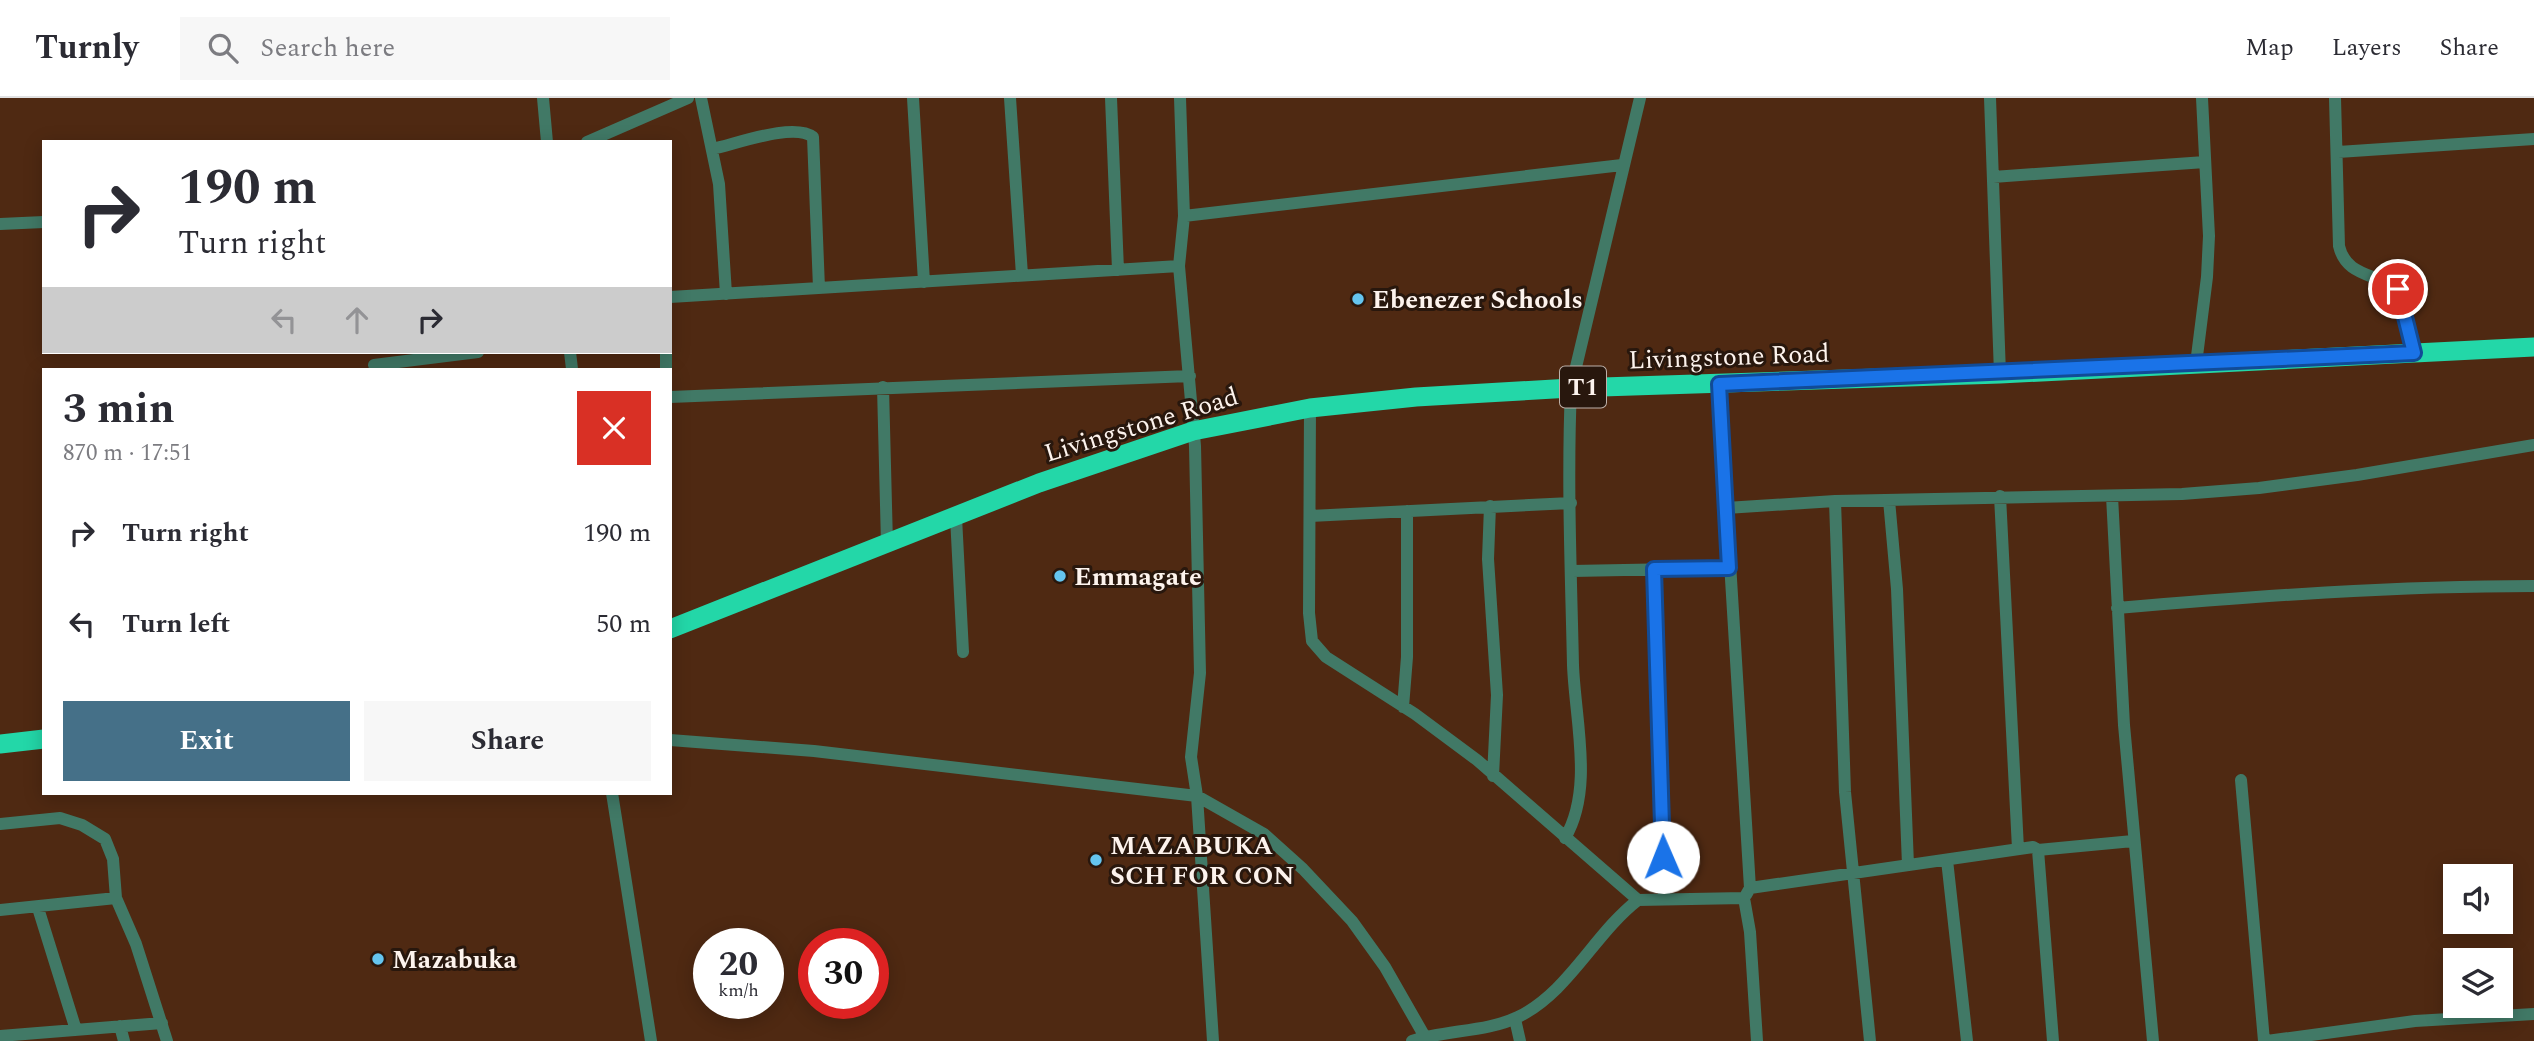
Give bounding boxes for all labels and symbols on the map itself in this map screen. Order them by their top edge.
pin [2368,259,2428,319]
place label: Ebenezer Schools [1372,280,1583,320]
marker: Ebenezer Schools [1350,291,1366,307]
street label: Livingstone Road [1628,334,1830,380]
road number: T1 [1560,366,1606,408]
street label: Livingstone Road [1039,376,1243,473]
place label: Emmagate [1074,557,1202,597]
marker: Emmagate [1052,568,1068,584]
position arrow [1626,820,1700,894]
place label: MAZABUKA SCH FOR CON [1110,826,1294,896]
marker: MAZABUKA SCH FOR CON [1088,852,1104,868]
speed limit sign: 30 [798,928,889,1019]
place label: Mazabuka [392,940,518,980]
marker: Mazabuka [370,951,386,967]

